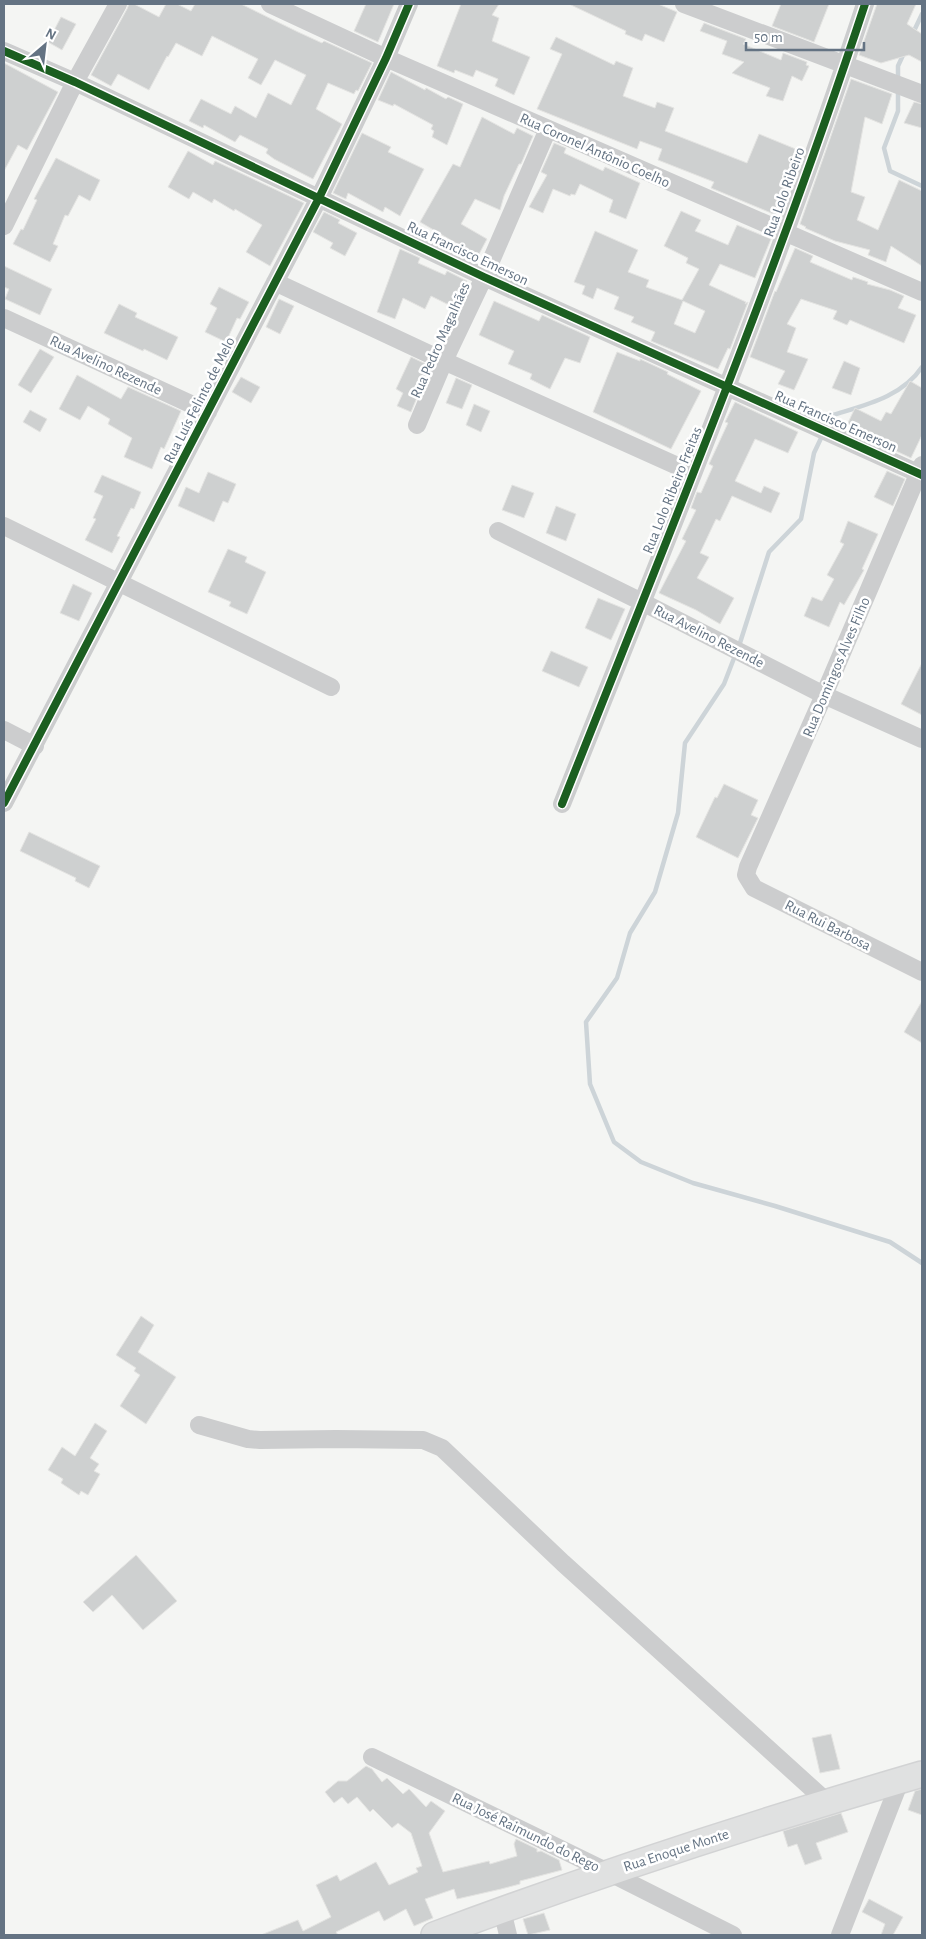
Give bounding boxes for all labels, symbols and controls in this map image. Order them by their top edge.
north arrow [20,20,70,70]
scale bar [746,20,864,52]
text: N [43,26,58,43]
text: 50 m [754,30,783,45]
street label: Rua Coronel Antônio Coelho [517,111,672,190]
street label: Rua Lolo Ribeiro [761,145,808,239]
street label: Rua Francisco Emerson [405,219,531,288]
street label: Rua Pedro Magalhães [408,280,473,400]
street label: Rua Avelino Rezende [48,333,164,398]
street label: Rua Luís Felinto de Melo [161,335,238,466]
street label: Rua Francisco Emerson [772,388,899,455]
street label: Rua Lolo Ribeiro Freitas [640,425,705,556]
street label: Rua Domingos Alves Filho [800,595,873,739]
street label: Rua Avelino Rezende [651,602,766,671]
street label: Rua Rui Barbosa [782,897,873,954]
street label: Rua José Raimundo do Rego [450,1790,602,1875]
street label: Rua Enoque Monte [622,1826,731,1875]

